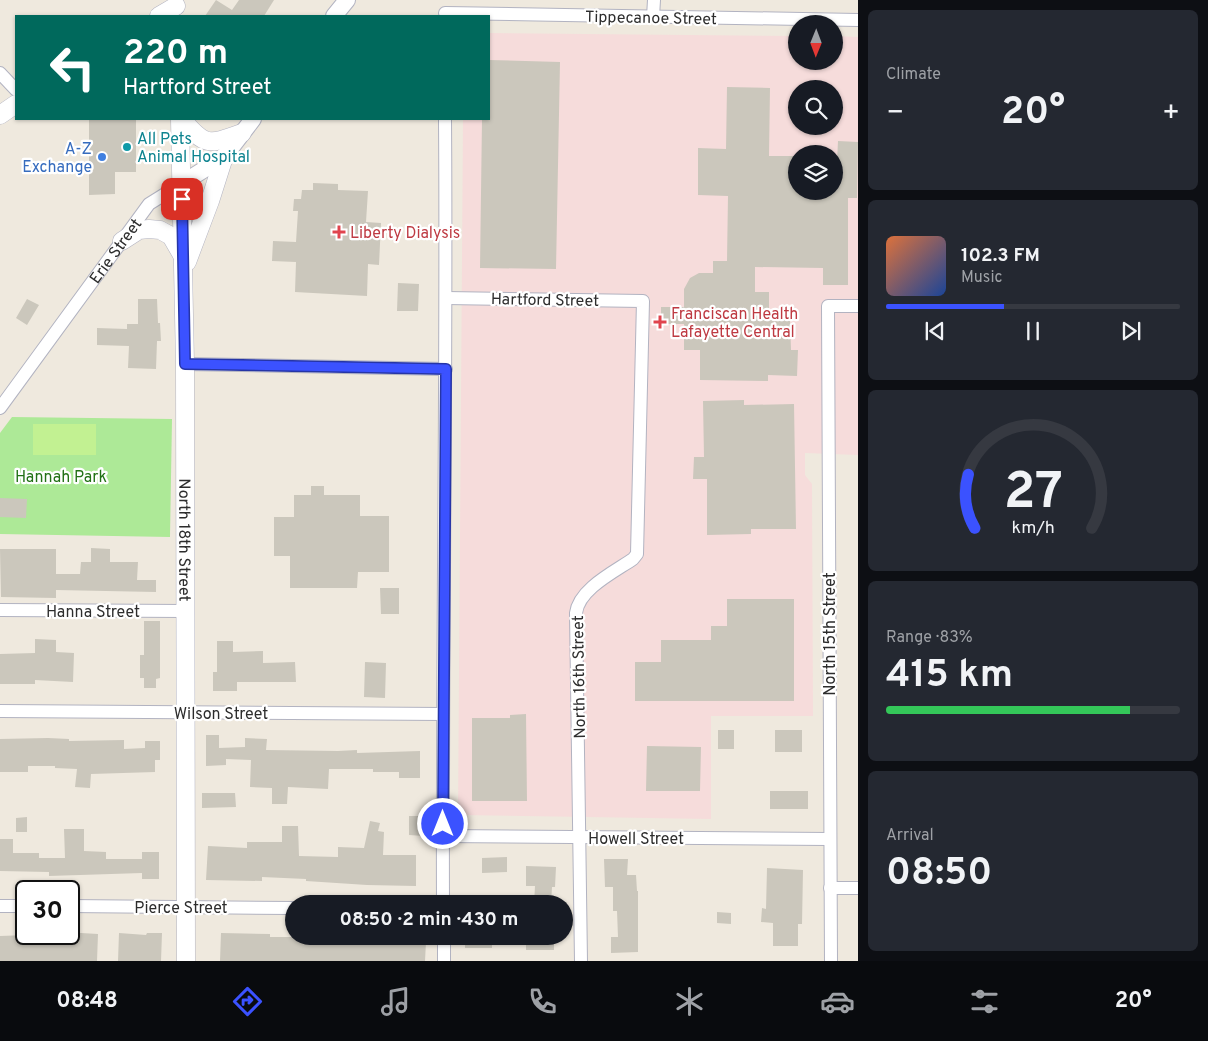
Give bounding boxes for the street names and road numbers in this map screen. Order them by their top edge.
street label: Tippecanoe Street [585,8,717,30]
street label: Erie Street [86,215,147,288]
street label: Hartford Street [491,290,599,312]
street label: North 18th Street [173,478,193,602]
street label: North 15th Street [821,572,841,696]
street label: Hanna Street [46,603,140,623]
street label: North 16th Street [569,615,591,739]
street label: Wilson Street [174,705,268,725]
street label: Howell Street [588,830,684,850]
street label: Pierce Street [134,899,228,919]

